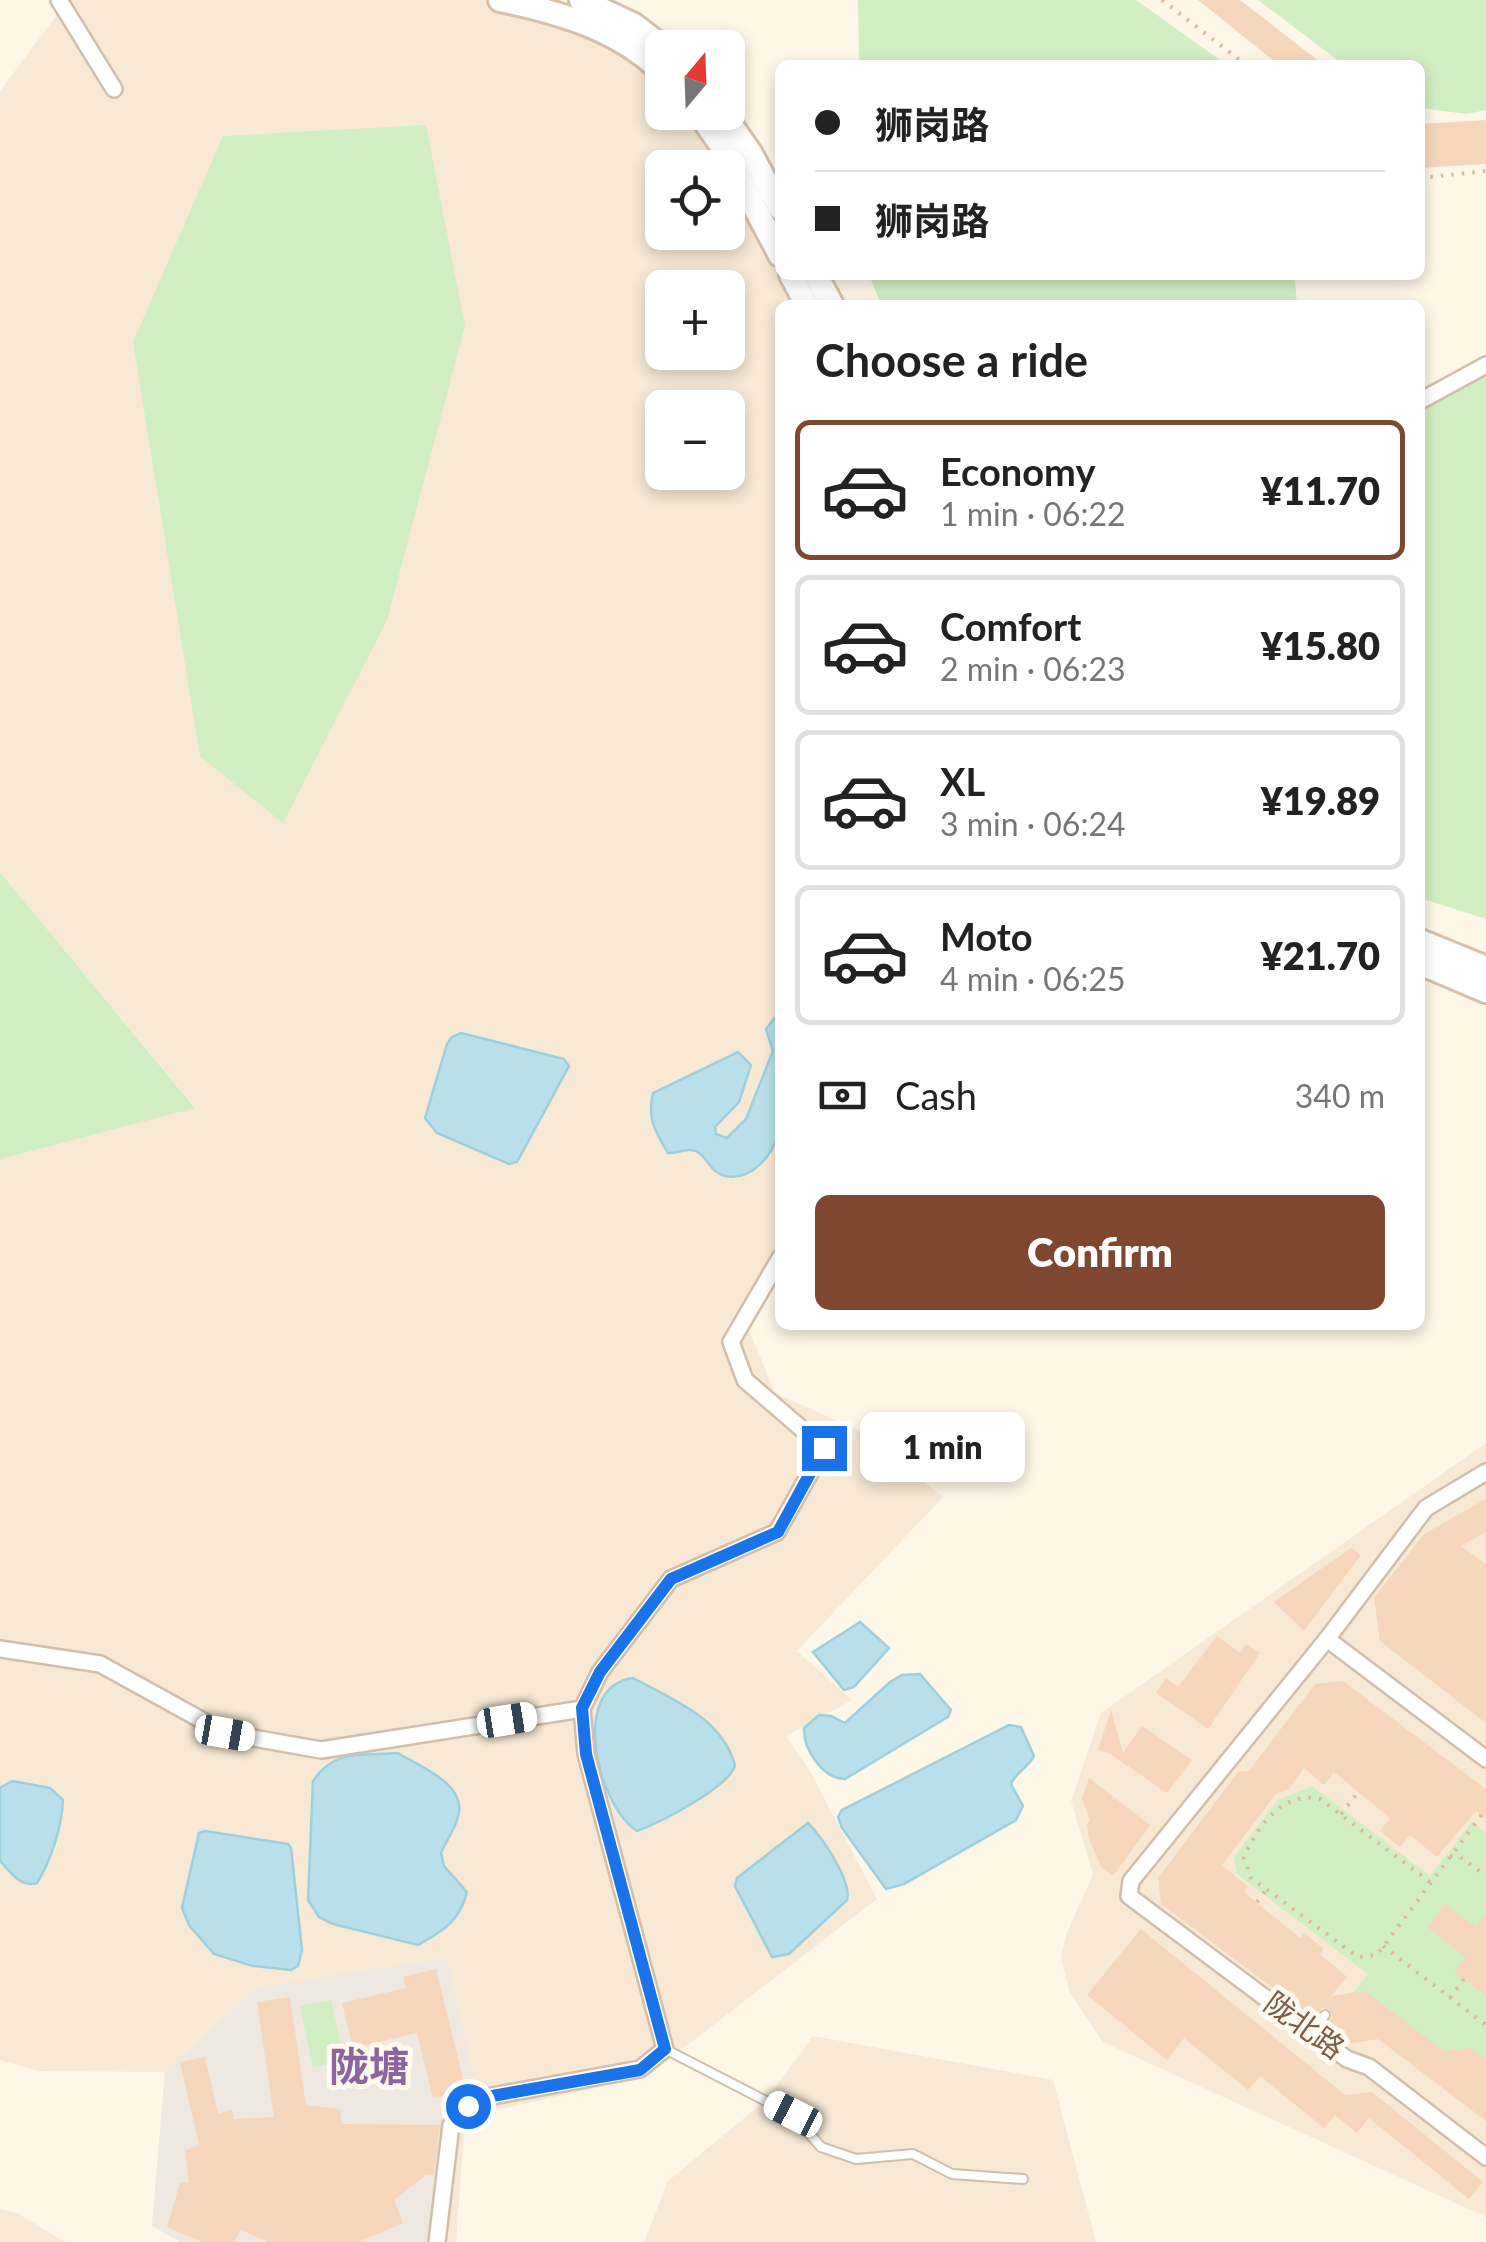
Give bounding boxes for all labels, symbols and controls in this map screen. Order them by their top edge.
north arrow [645,30,745,130]
map controls [645,30,745,490]
text: 狮岗路 [875,101,989,147]
button: locate [645,150,745,250]
text: 狮岗路 [875,197,989,243]
button: + [645,270,745,370]
text: Choose a ride [815,333,1088,387]
button: − [645,390,745,490]
icon: car [820,445,910,535]
text: Economy [940,448,1095,494]
text: ¥11.70 [1261,467,1380,513]
text: 1 min · 06:22 [940,494,1126,533]
icon: car [820,600,910,690]
text: Comfort [940,603,1081,649]
text: ¥15.80 [1261,622,1380,668]
text: 2 min · 06:23 [940,649,1126,688]
icon: car [820,755,910,845]
text: XL [940,758,985,804]
text: ¥19.89 [1261,777,1380,823]
text: 3 min · 06:24 [940,804,1126,843]
icon: car [820,910,910,1000]
text: Moto [940,913,1033,959]
text: ¥21.70 [1261,932,1380,978]
text: 4 min · 06:25 [940,959,1126,998]
icon: cash [815,1068,870,1123]
text: Cash [895,1072,977,1118]
text: 340 m [1295,1076,1385,1115]
button: Confirm [815,1195,1385,1310]
callout: 1 min [859,1413,1024,1483]
route end [802,1426,847,1471]
text: 1 min [903,1427,982,1466]
car [475,1700,539,1740]
car [193,1713,257,1753]
street label: 陇北路 [1258,1983,1352,2065]
district label: 陇塘 [329,2042,409,2090]
route start [446,2084,491,2129]
car [759,2087,827,2141]

